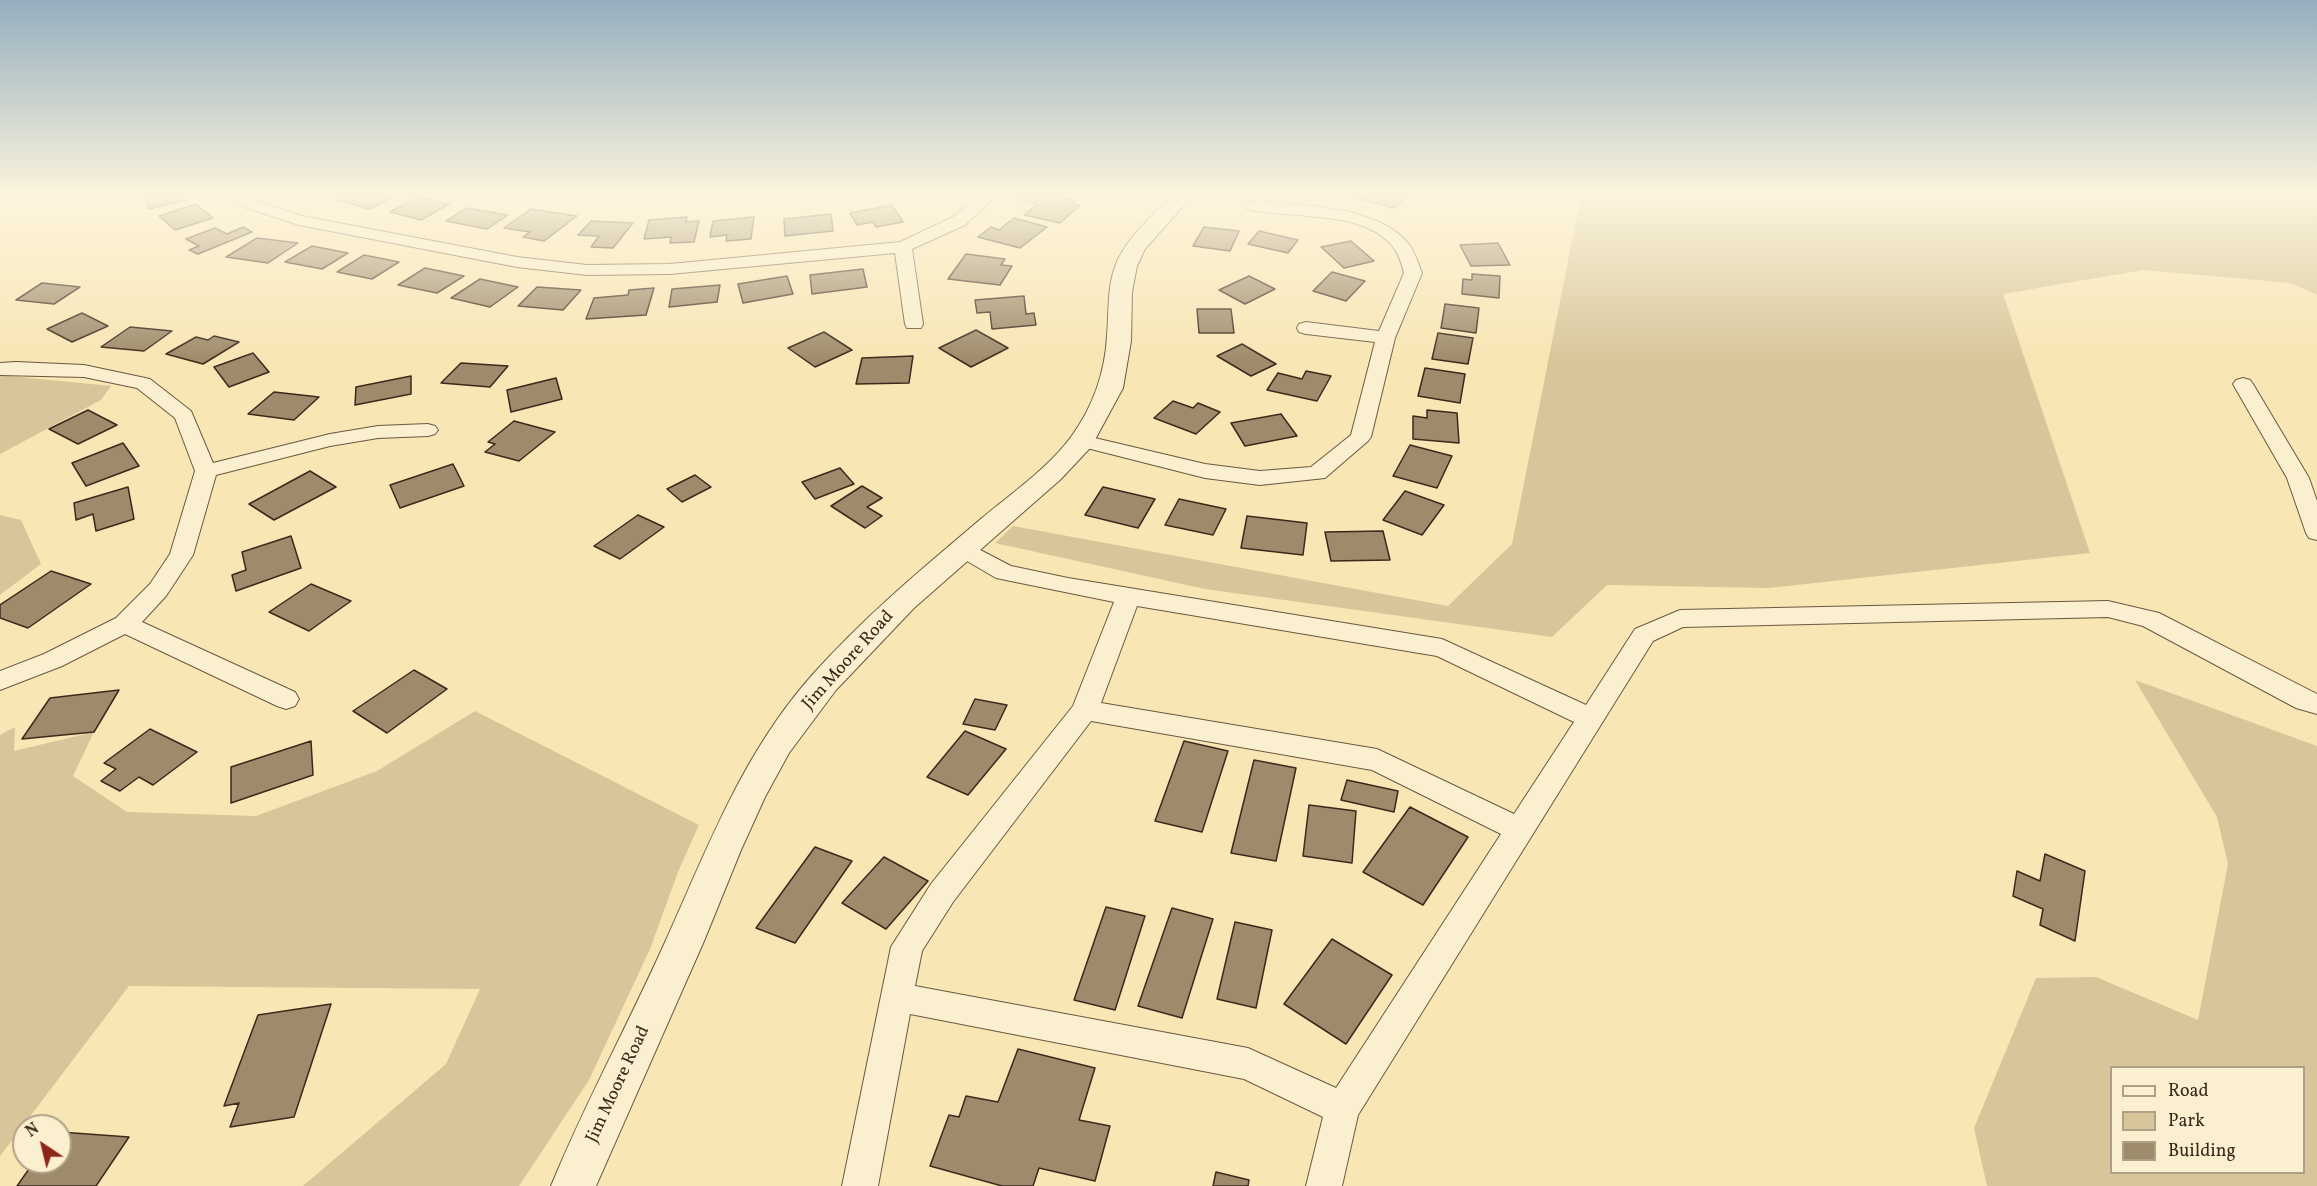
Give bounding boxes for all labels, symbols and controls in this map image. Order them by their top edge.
street label: Jim Moore Road [799,607,899,715]
street label: Jim Moore Road [582,1023,656,1147]
legend [2110,1066,2305,1174]
text: Road [2168,1079,2209,1104]
text: Park [2168,1109,2205,1134]
north arrow [12,1114,72,1174]
text: N [22,1119,44,1143]
text: Building [2168,1139,2236,1164]

